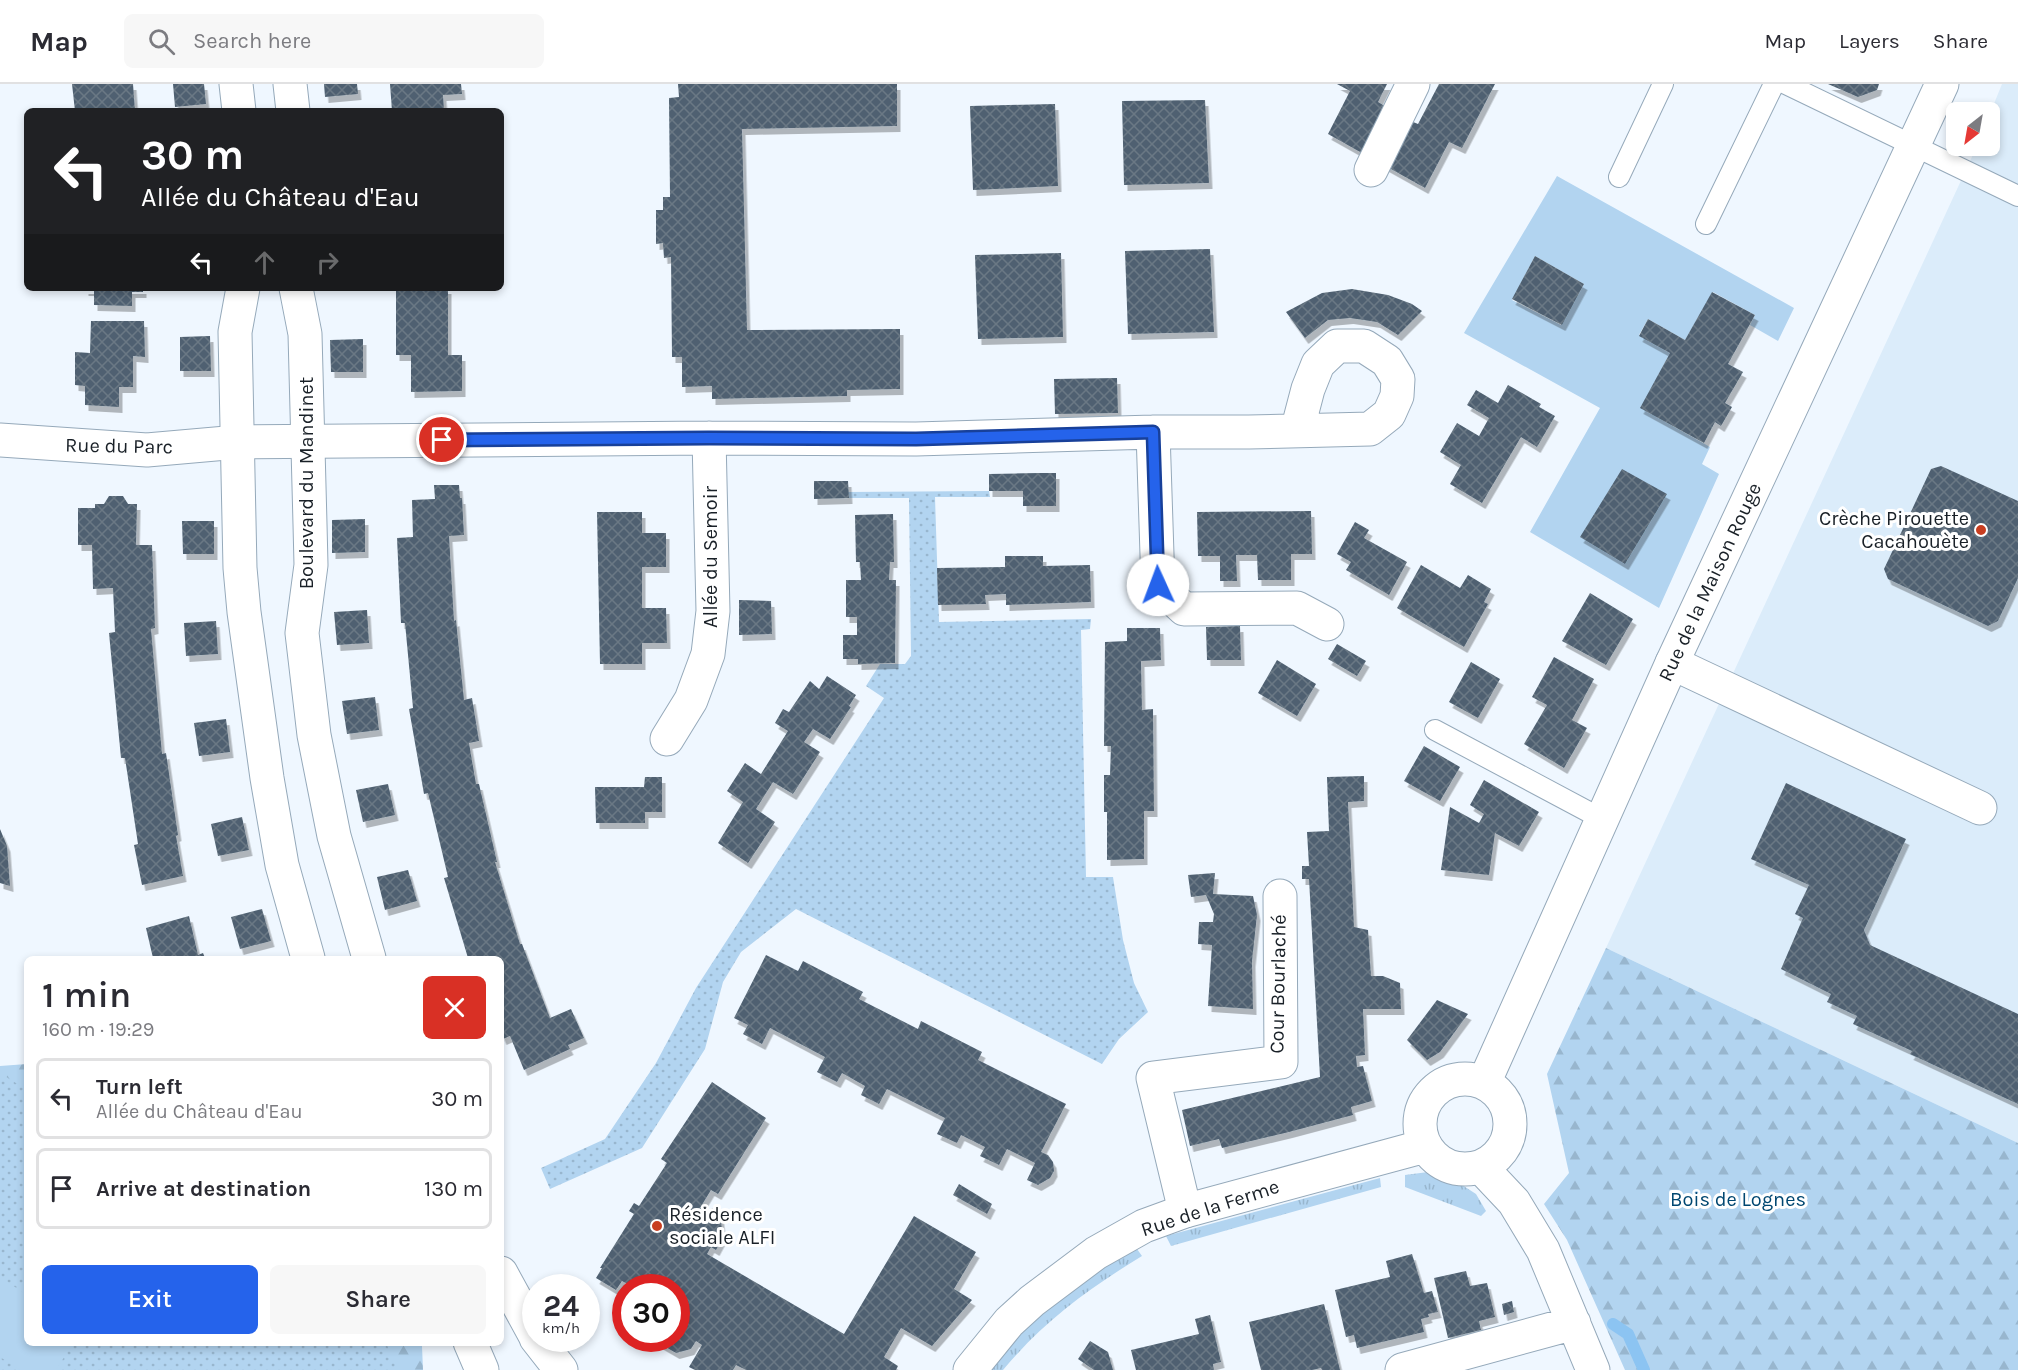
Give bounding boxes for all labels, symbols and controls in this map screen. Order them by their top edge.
search box [124,14,544,68]
text: Map [30,25,88,58]
icon: search [145,25,178,58]
text: Search here [193,28,311,54]
text: Map [1764,29,1806,53]
text: Layers [1839,29,1900,53]
text: Share [1933,29,1988,53]
north arrow [1946,102,2000,156]
map controls [1946,102,2000,156]
text: 30 m [141,130,244,180]
icon: left [42,132,120,210]
text: Allée du Château d'Eau [141,181,420,213]
icon: left [185,246,218,279]
icon: ahead [248,246,281,279]
icon: right [311,246,344,279]
street label: Boulevard du Mandinet [295,376,318,589]
pin [416,414,467,465]
icon: arrive [425,423,458,456]
street label: Rue du Parc [65,434,173,458]
street label: Rue de la Maison Rouge [1654,479,1766,685]
street label: Allée du Semoir [699,485,722,628]
place label: Crèche Pirouette Cacahouète [1819,507,1969,553]
marker: Crèche Pirouette Cacahouète [1974,523,1988,537]
position arrow [1126,553,1190,617]
street label: Cour Bourlaché [1265,914,1291,1054]
text: 1 min [42,974,131,1016]
button: close [423,976,486,1039]
text: 160 m · 19:29 [42,1018,154,1041]
text: Turn left [96,1074,183,1100]
icon: left [45,1082,78,1115]
text: 30 m [431,1086,483,1112]
text: Allée du Château d'Eau [96,1100,303,1123]
icon: arrive [45,1172,78,1205]
street label: Rue de la Ferme [1138,1175,1282,1241]
text: Arrive at destination [96,1176,311,1202]
text: 130 m [424,1176,483,1202]
park label: Bois de Lognes [1670,1188,1806,1211]
place label: Résidence sociale ALFI [669,1203,775,1249]
marker: Résidence sociale ALFI [650,1219,664,1233]
button: Exit [42,1265,258,1334]
button: Share [270,1265,486,1334]
speed limit sign: 30 [612,1274,690,1352]
text: 24 [543,1288,579,1324]
text: km/h [542,1319,580,1337]

